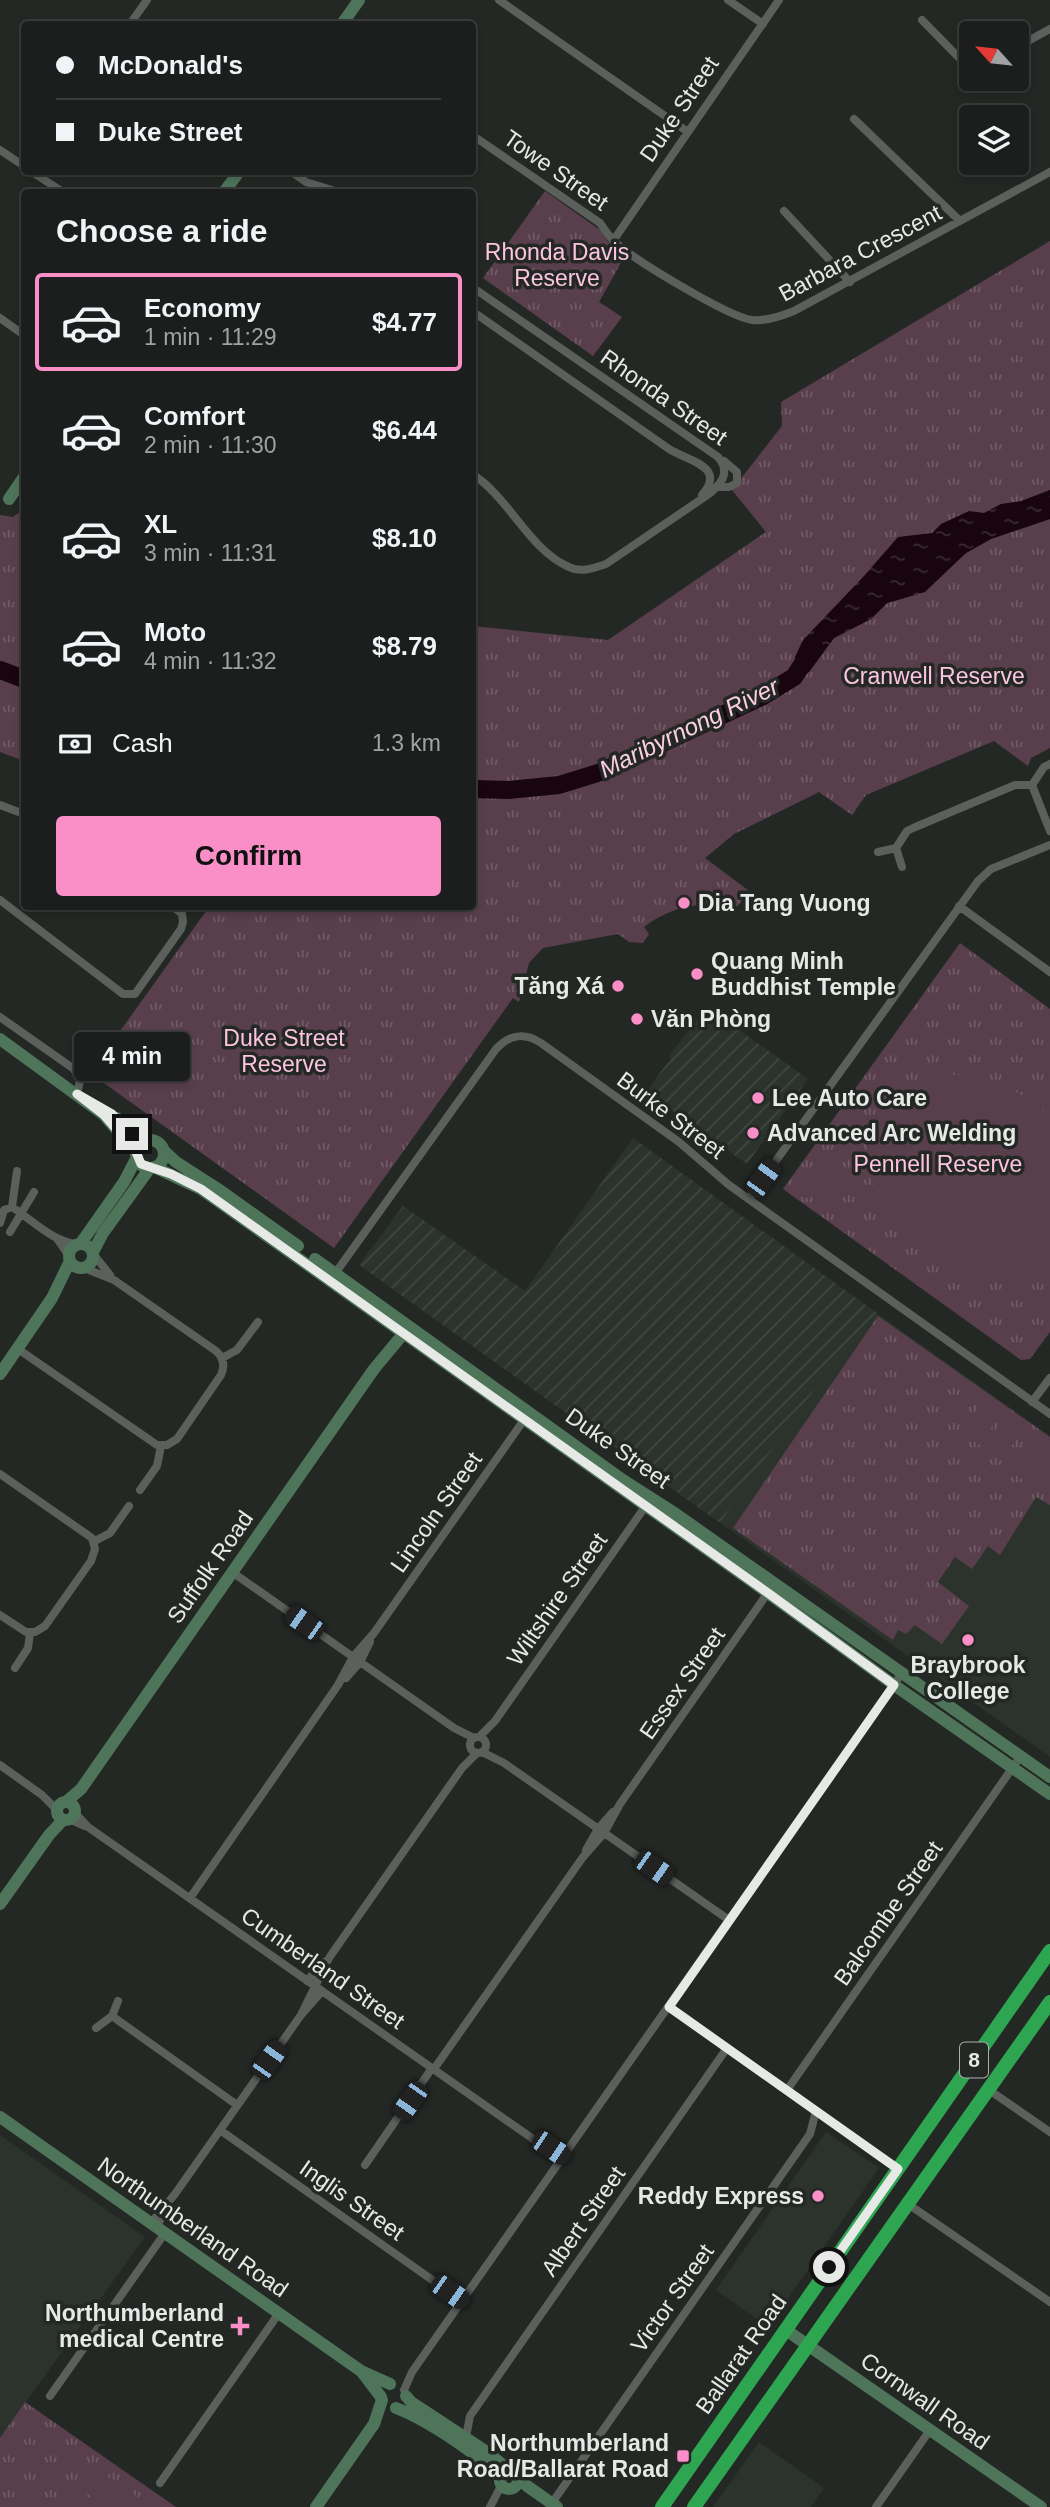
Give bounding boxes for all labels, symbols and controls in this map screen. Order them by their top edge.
north arrow [959,21,1029,91]
map controls [959,21,1029,175]
text: McDonald's [98,50,243,80]
street label: Duke Street [634,51,724,167]
button: layers [959,105,1029,175]
text: Duke Street [98,117,243,147]
street label: Towe Street [499,125,614,216]
street label: Barbara Crescent [774,199,946,307]
text: Choose a ride [56,213,268,249]
park label: Rhonda Davis Reserve [485,239,629,291]
icon: car [60,291,123,354]
text: Economy [144,293,261,323]
text: $4.77 [372,307,437,337]
text: 1 min · 11:29 [144,324,277,350]
street label: Rhonda Street [596,344,733,451]
icon: car [60,399,123,462]
text: Comfort [144,401,245,431]
text: $6.44 [372,415,437,445]
text: 2 min · 11:30 [144,432,277,458]
icon: car [60,507,123,570]
text: XL [144,509,177,539]
text: $8.10 [372,523,437,553]
text: 3 min · 11:31 [144,540,277,566]
icon: car [60,615,123,678]
text: Moto [144,617,206,647]
text: $8.79 [372,631,437,661]
text: 4 min · 11:32 [144,648,277,674]
park label: Cranwell Reserve [843,663,1025,689]
water label: Maribyrnong River [595,672,784,783]
icon: cash [56,725,94,763]
text: Cash [112,728,173,758]
text: 1.3 km [372,730,441,756]
button: Confirm [56,816,441,896]
place label: Dia Tang Vuong [698,890,871,916]
marker: Dia Tang Vuong [676,895,692,911]
place label: Quang Minh Buddhist Temple [711,948,896,1000]
marker: Quang Minh Buddhist Temple [689,966,705,982]
place label: Tăng Xá [515,973,604,999]
marker: Tăng Xá [610,978,626,994]
place label: Văn Phòng [651,1006,771,1032]
marker: Văn Phòng [629,1011,645,1027]
park label: Duke Street Reserve [223,1025,345,1077]
callout: 4 min [74,1032,190,1082]
text: 4 min [102,1043,162,1069]
street label: Burke Street [612,1066,730,1164]
place label: Lee Auto Care [772,1085,927,1111]
marker: Lee Auto Care [750,1090,766,1106]
route end [116,1118,148,1150]
place label: Advanced Arc Welding [767,1120,1016,1146]
marker: Advanced Arc Welding [745,1125,761,1141]
park label: Pennell Reserve [854,1151,1022,1177]
car [743,1155,784,1201]
street label: Duke Street [561,1403,676,1494]
street label: Lincoln Street [385,1446,487,1577]
street label: Suffolk Road [162,1506,258,1628]
street label: Wiltshire Street [502,1527,613,1670]
car [281,1602,328,1644]
street label: Essex Street [634,1622,730,1744]
marker: Braybrook College [960,1632,976,1648]
place label: Braybrook College [910,1652,1026,1704]
street label: Balcombe Street [829,1835,948,1990]
car [631,1847,678,1889]
street label: Cumberland Street [236,1902,410,2034]
car [249,2037,290,2083]
road number: 8 [960,2042,988,2078]
car [390,2078,431,2124]
car [528,2128,575,2168]
street label: Northumberland Road [93,2151,293,2303]
street label: Inglis Street [295,2155,410,2246]
street label: Albert Street [536,2161,631,2281]
place label: Reddy Express [638,2183,804,2209]
marker: Reddy Express [810,2188,826,2204]
street label: Victor Street [625,2238,719,2357]
route start [813,2251,845,2283]
car [427,2271,474,2313]
street label: Ballarat Road [690,2289,792,2419]
place label: Northumberland medical Centre [45,2300,224,2352]
marker: Northumberland medical Centre [230,2316,250,2336]
street label: Cornwall Road [856,2347,994,2455]
place label: Northumberland Road/Ballarat Road [457,2430,669,2482]
marker: Northumberland Road/Ballarat Road [675,2448,691,2464]

